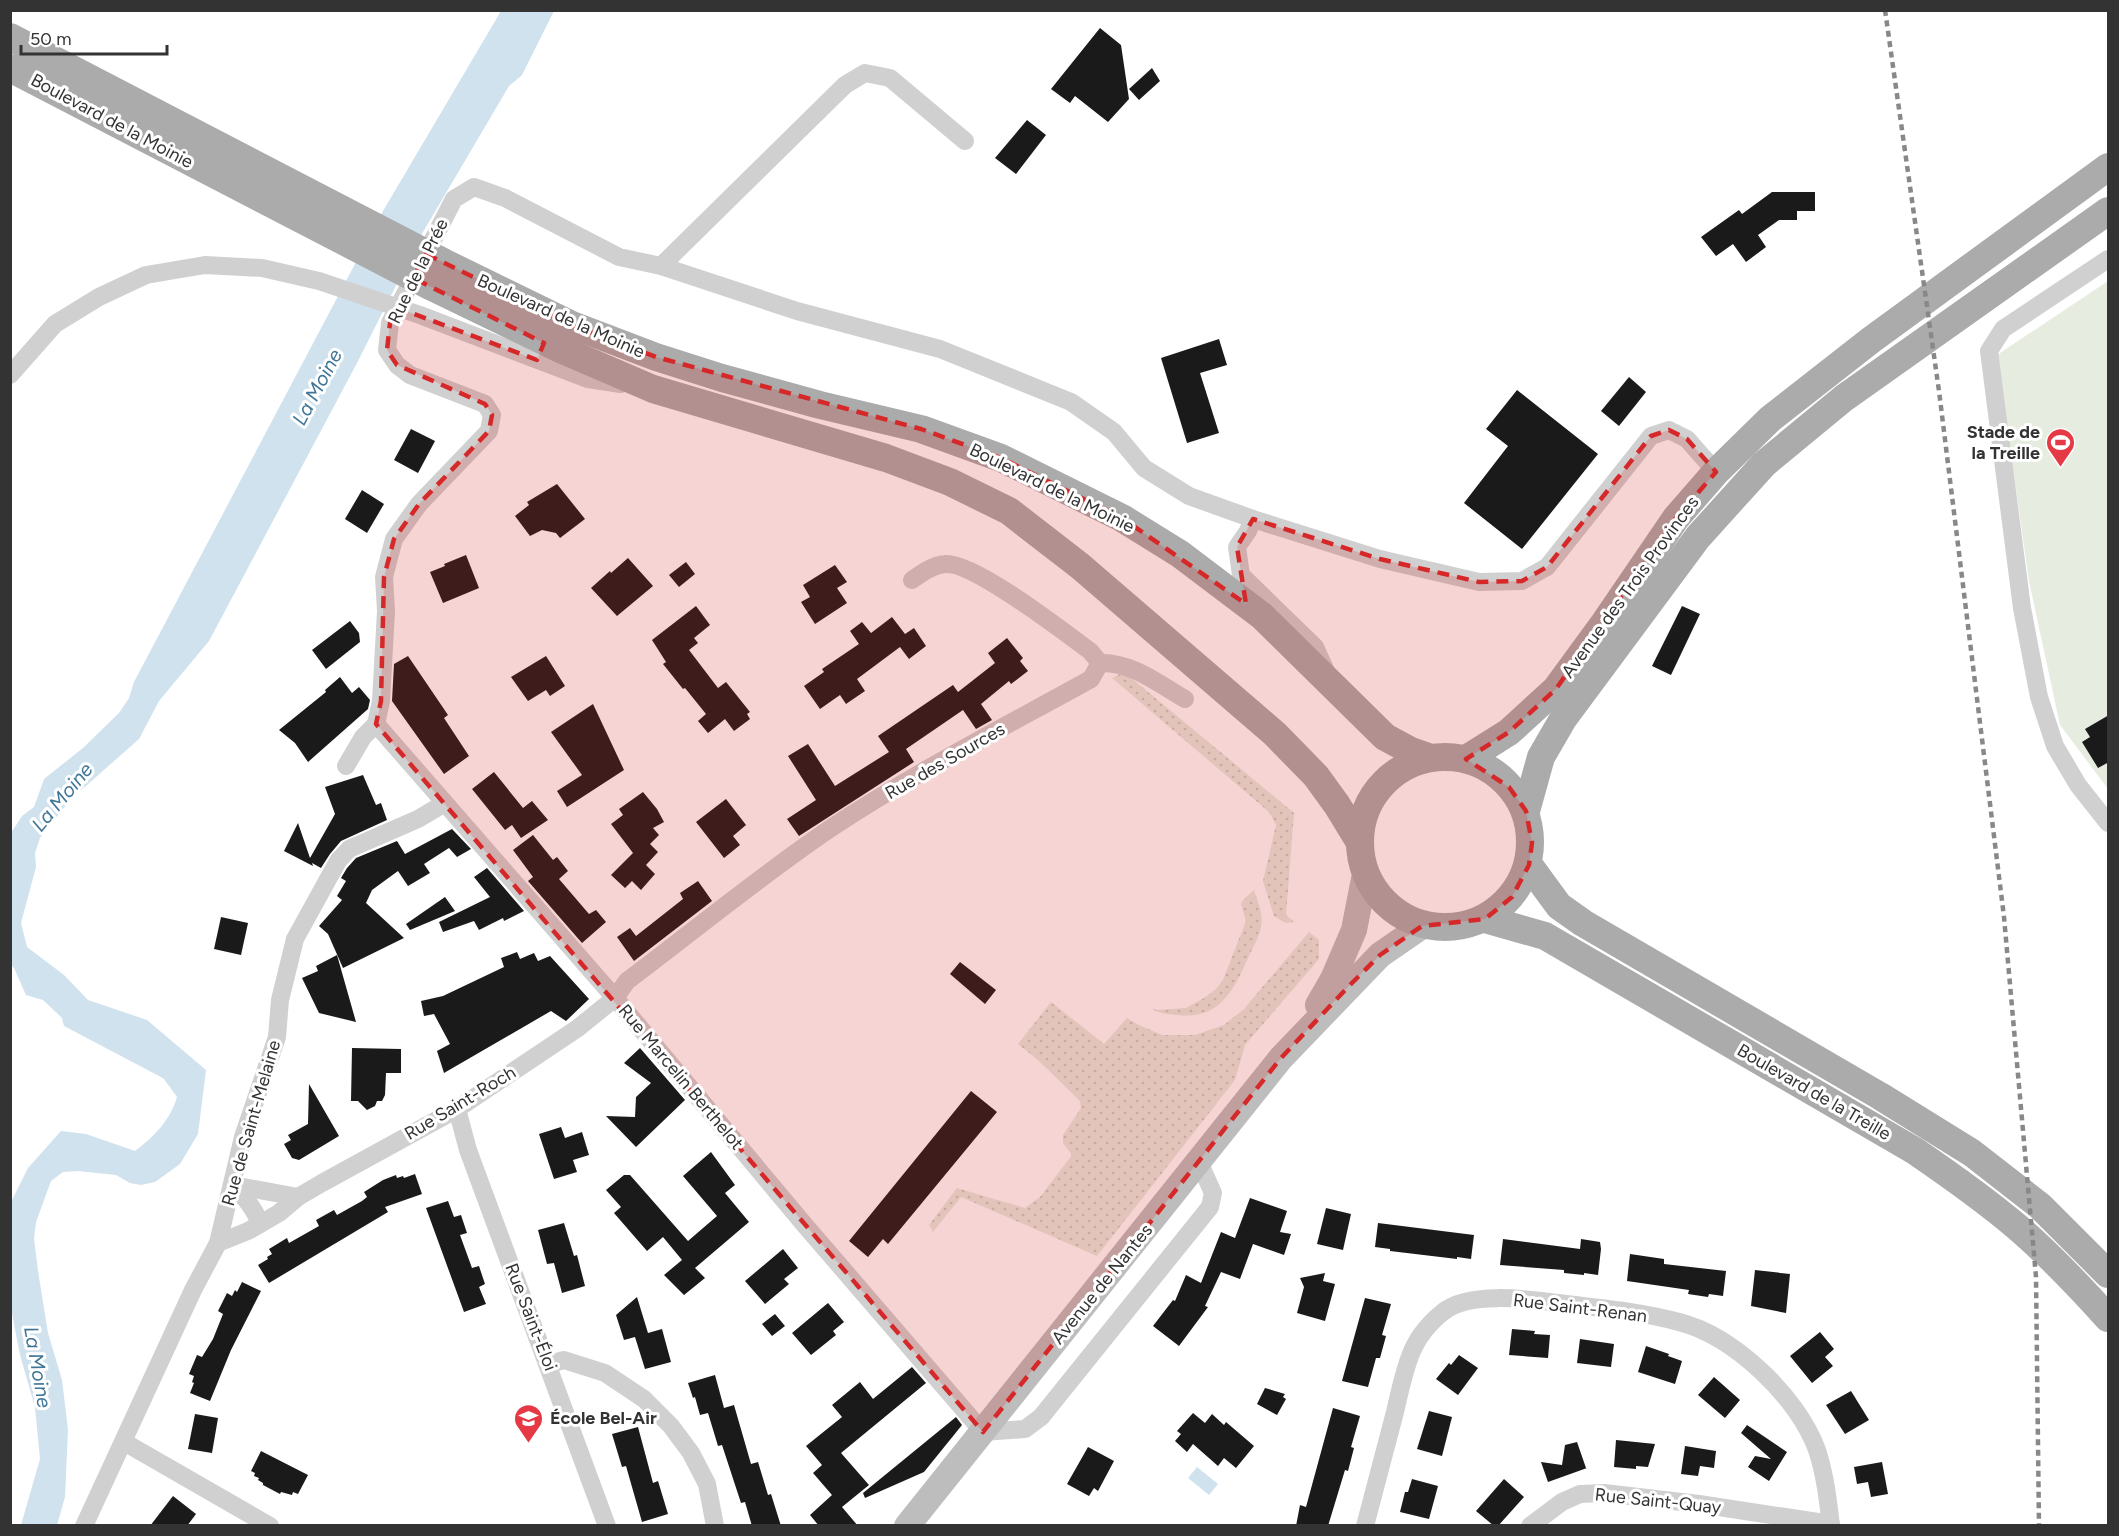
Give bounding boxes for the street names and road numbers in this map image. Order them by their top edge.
street label: Boulevard de la Moinie [27,69,197,173]
street label: Rue de la Prée [383,215,453,327]
street label: Boulevard de la Moinie [474,269,648,363]
street label: Boulevard de la Moinie [966,438,1138,538]
street label: Avenue des Trois Provinces [1557,492,1703,682]
street label: Rue des Sources [881,718,1009,804]
street label: Rue Marcelin Berthelot [614,1000,748,1154]
street label: Rue de Saint-Melaine [217,1037,285,1208]
street label: Boulevard de la Treille [1733,1039,1895,1145]
street label: Rue Saint-Roch [400,1061,520,1145]
street label: Avenue de Nantes [1047,1219,1157,1349]
street label: Rue Saint-Éloi [500,1260,562,1374]
street label: Rue Saint-Renan [1512,1289,1648,1327]
street label: Rue Saint-Quay [1594,1483,1723,1519]

